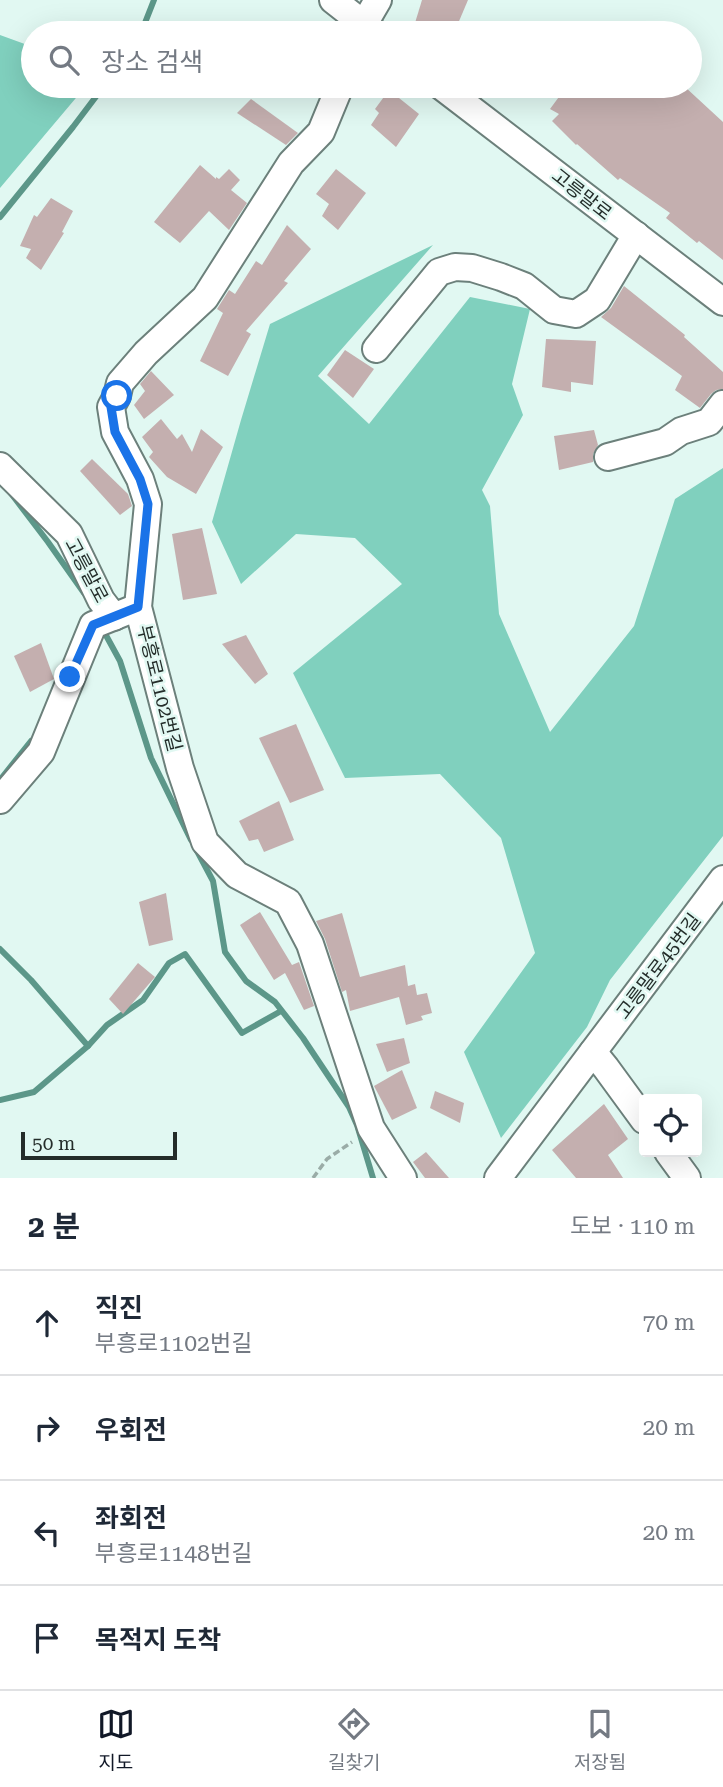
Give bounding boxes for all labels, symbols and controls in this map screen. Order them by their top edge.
search box [21,21,702,98]
icon: search [45,41,83,79]
text: 장소 검색 [101,47,203,77]
street label: 고릉말로 [547,164,616,225]
route start [101,380,132,411]
street label: 고릉말로 [60,534,113,607]
street label: 부흥로1102번길 [133,622,186,754]
route end [54,661,85,692]
street label: 고릉말로45번길 [611,909,706,1024]
map controls [639,1094,702,1157]
button: locate [639,1094,702,1157]
scale bar [21,1129,177,1161]
text: 50 m [32,1132,75,1155]
text: 2 분 [28,1209,80,1244]
text: 도보 · 110 m [570,1213,695,1240]
text: 직진 [95,1293,143,1323]
icon: ahead [28,1304,66,1342]
text: 70 m [642,1309,695,1336]
text: 부흥로1102번길 [95,1330,252,1357]
icon: right [28,1409,66,1447]
text: 20 m [642,1414,695,1441]
text: 우회전 [95,1415,167,1445]
text: 좌회전 [95,1503,167,1533]
icon: left [28,1514,66,1552]
text: 20 m [642,1519,695,1546]
text: 부흥로1148번길 [95,1540,252,1567]
icon: arrive [28,1619,66,1657]
text: 목적지 도착 [95,1625,221,1655]
tab: 지도 [97,1705,135,1774]
tab: 길찾기 [328,1705,380,1774]
tab: 저장됨 [574,1705,626,1774]

